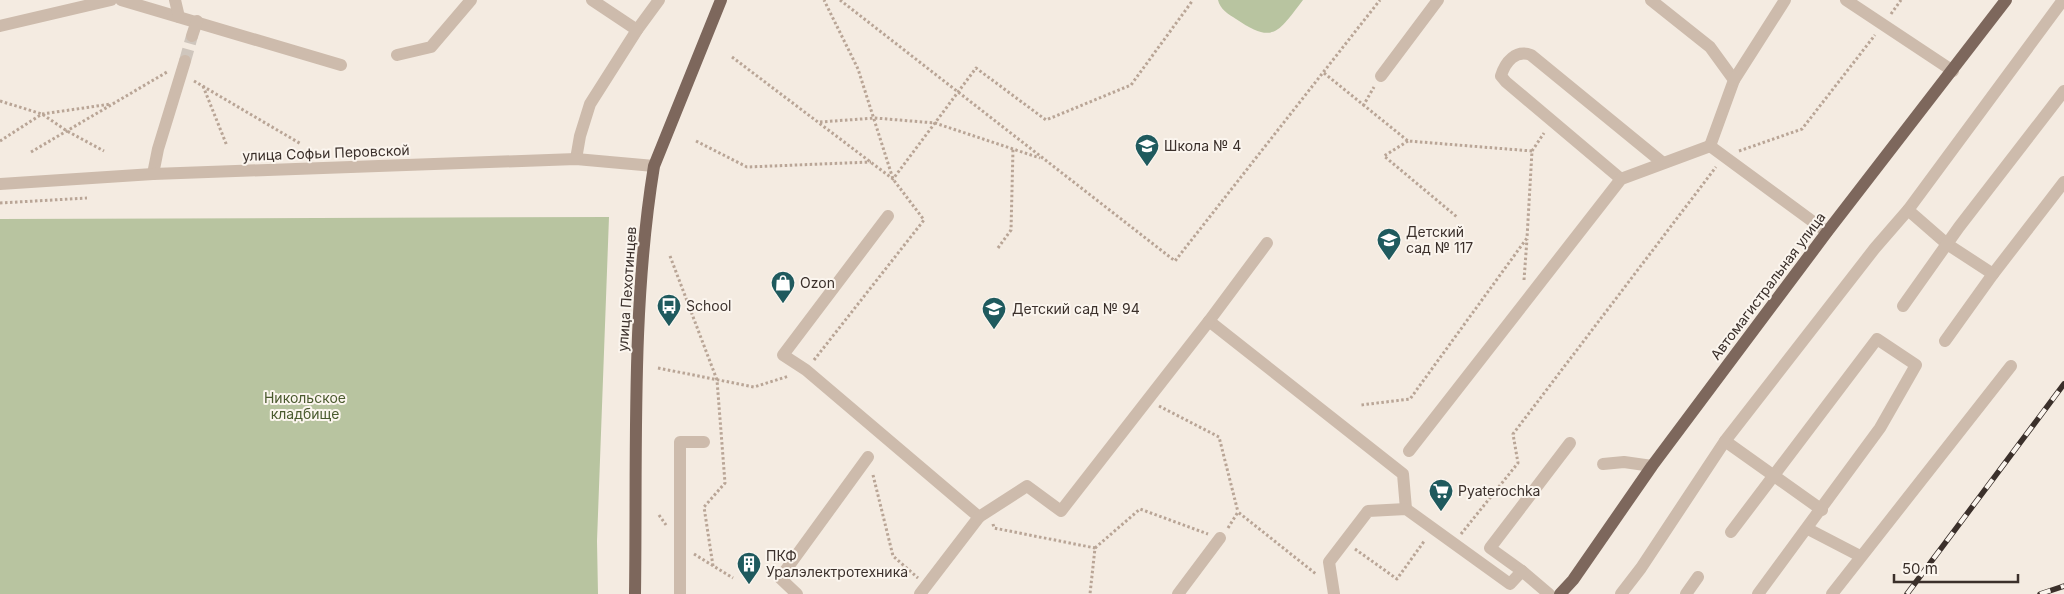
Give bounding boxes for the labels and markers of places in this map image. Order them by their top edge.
school or university icon: Школа № 4 [1134,133,1160,167]
place label: Школа № 4 [1164,137,1241,154]
place label: Детский сад № 117 [1406,223,1473,256]
school or university icon: Детский сад № 117 [1376,227,1402,261]
shop icon: Ozon [770,270,796,304]
place label: Ozon [800,274,835,291]
bus stop icon: School [656,293,682,327]
school or university icon: Детский сад № 94 [981,296,1007,330]
place label: School [686,297,731,314]
place label: Детский сад № 94 [1012,300,1140,317]
supermarket icon: Pyaterochka [1428,478,1454,512]
place label: Pyaterochka [1458,482,1540,499]
place label: ПКФ Уралэлектротехника [766,547,908,580]
building icon: ПКФ Уралэлектротехника [736,551,762,585]

